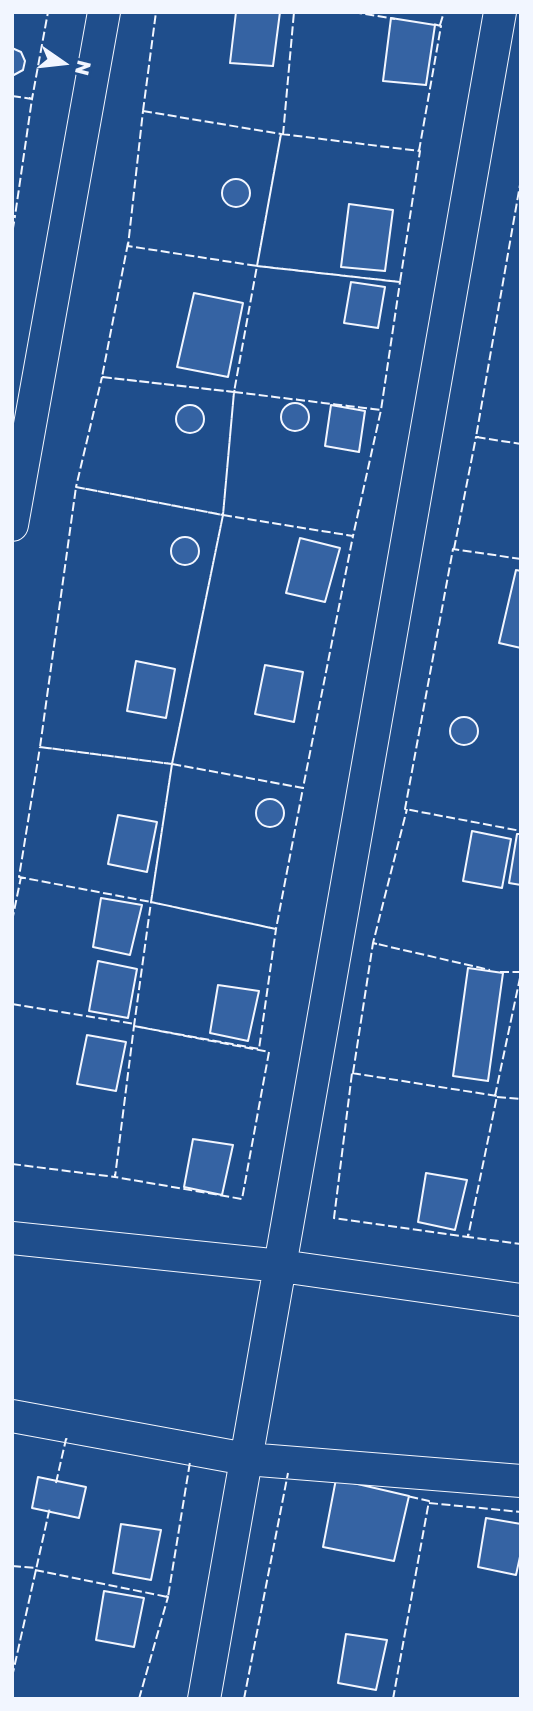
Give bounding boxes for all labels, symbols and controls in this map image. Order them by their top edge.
north arrow [28,28,98,98]
text: N [71,58,97,78]

